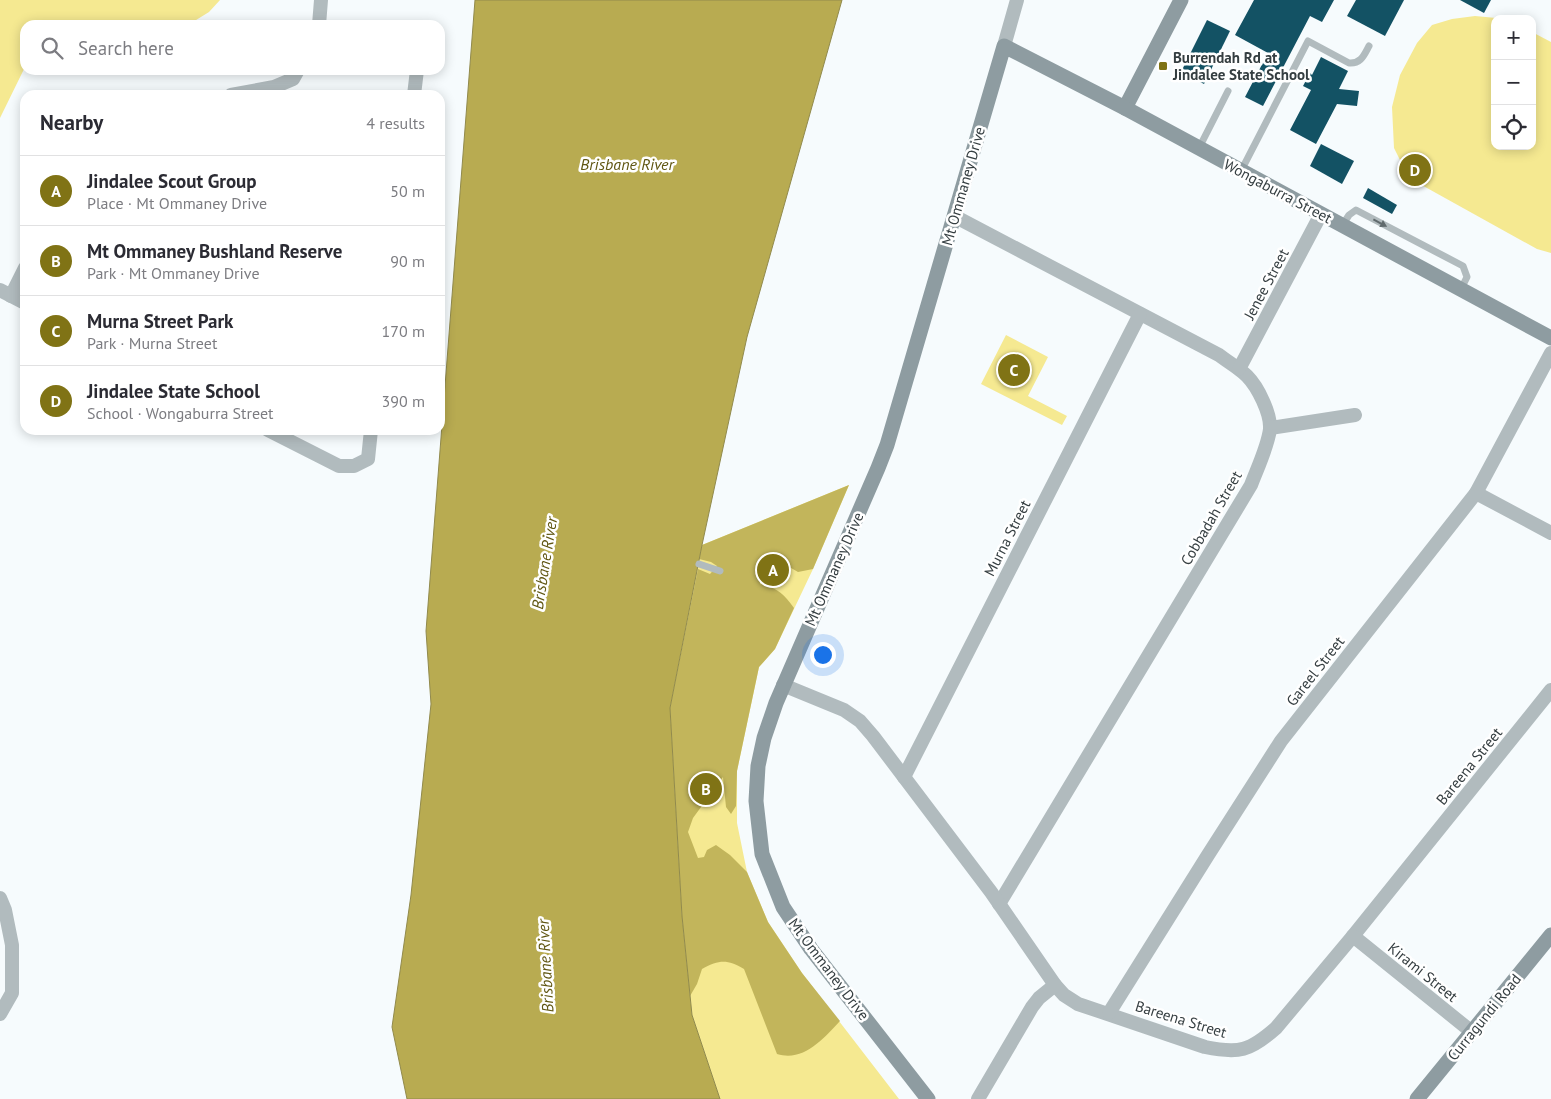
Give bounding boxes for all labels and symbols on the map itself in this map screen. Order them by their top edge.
place label: Burrendah Rd at Jindalee State School [1172,48,1310,84]
marker: Burrendah Rd at Jindalee State School [1157,60,1169,72]
street label: Mt Ommaney Drive [937,124,989,248]
pin: D [1399,151,1431,189]
water label: Brisbane River [580,154,675,174]
street label: Wongaburra Street [1221,155,1335,227]
one-way arrow [1373,219,1387,227]
street label: Jenee Street [1239,245,1293,324]
pin: C [998,351,1030,389]
street label: Cobbadah Street [1176,467,1246,569]
street label: Murna Street [980,497,1034,579]
street label: Mt Ommaney Drive [800,509,868,629]
water label: Brisbane River [527,514,561,611]
pin: A [757,551,789,589]
street label: Gareel Street [1282,632,1348,710]
your location [810,642,836,668]
street label: Bareena Street [1432,723,1506,809]
pin: B [690,770,722,808]
street label: Mt Ommaney Drive [785,914,873,1024]
water label: Brisbane River [532,917,557,1013]
street label: Kirami Street [1384,938,1462,1006]
street label: Curragundi Road [1443,970,1525,1064]
street label: Bareena Street [1133,996,1229,1042]

